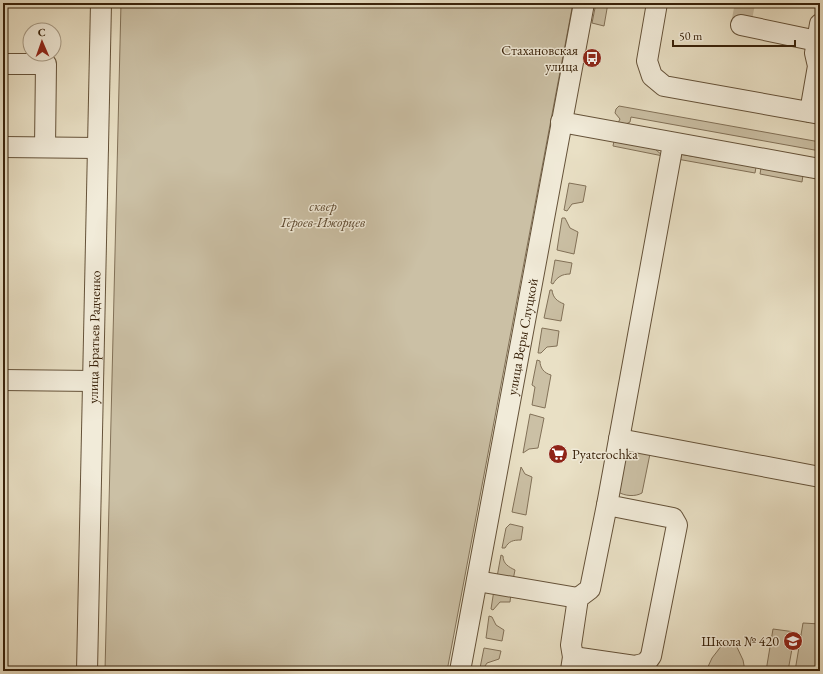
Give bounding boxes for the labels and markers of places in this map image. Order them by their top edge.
place label: Стахановская улица [501,41,578,75]
bus stop icon: Стахановская улица [581,47,603,69]
supermarket icon: Pyaterochka [547,443,569,465]
place label: Pyaterochka [572,445,638,463]
school or university icon: Школа № 420 [782,630,804,652]
place label: Школа № 420 [701,632,779,650]

